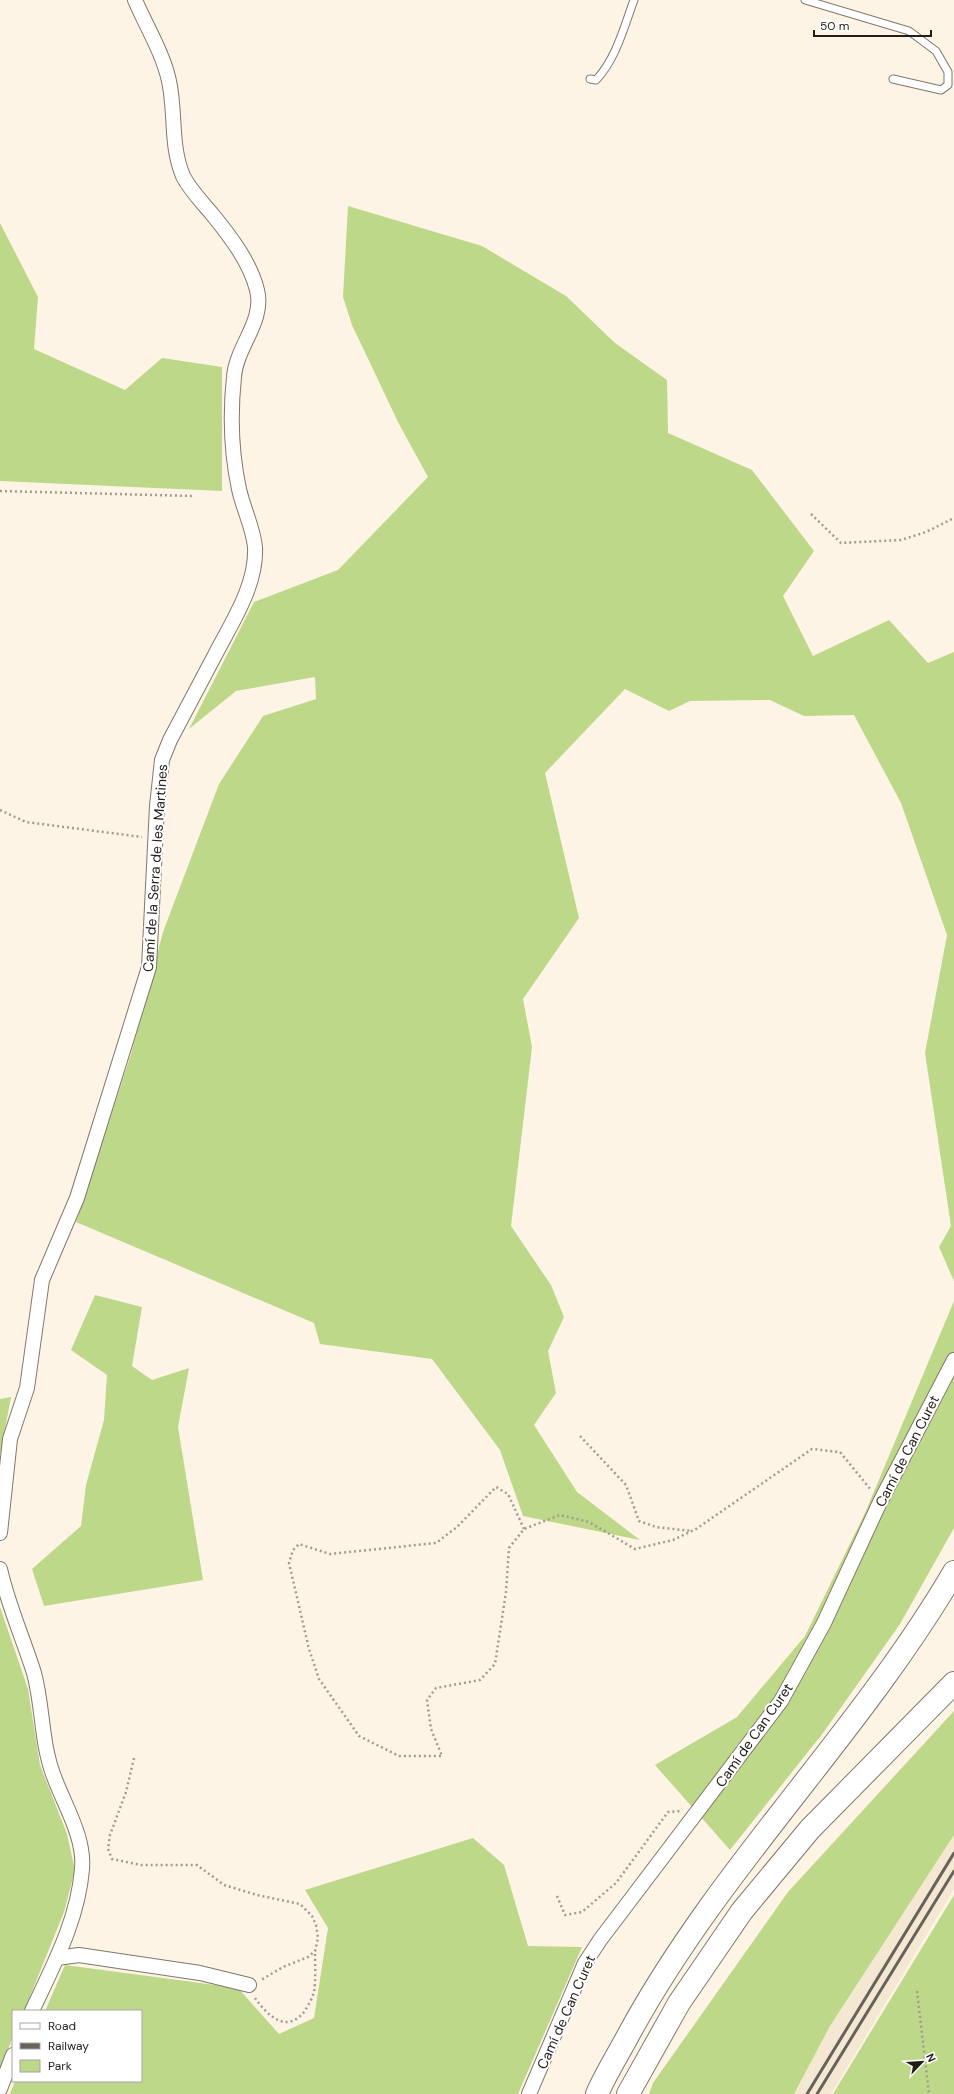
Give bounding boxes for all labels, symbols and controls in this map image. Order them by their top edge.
scale bar [814,12,931,38]
text: 50 m [820,18,849,34]
street label: Camí de la Serra de les Martines [139,763,171,973]
street label: Camí de Can Curet [871,1392,943,1510]
street label: Camí de Can Curet [711,1679,797,1791]
street label: Camí de Can Curet [533,1952,599,2072]
legend [12,2010,142,2082]
text: Road [48,2018,76,2034]
text: Railway [48,2038,89,2054]
north arrow [902,2042,942,2082]
text: N [923,2051,939,2064]
text: Park [48,2058,72,2074]

